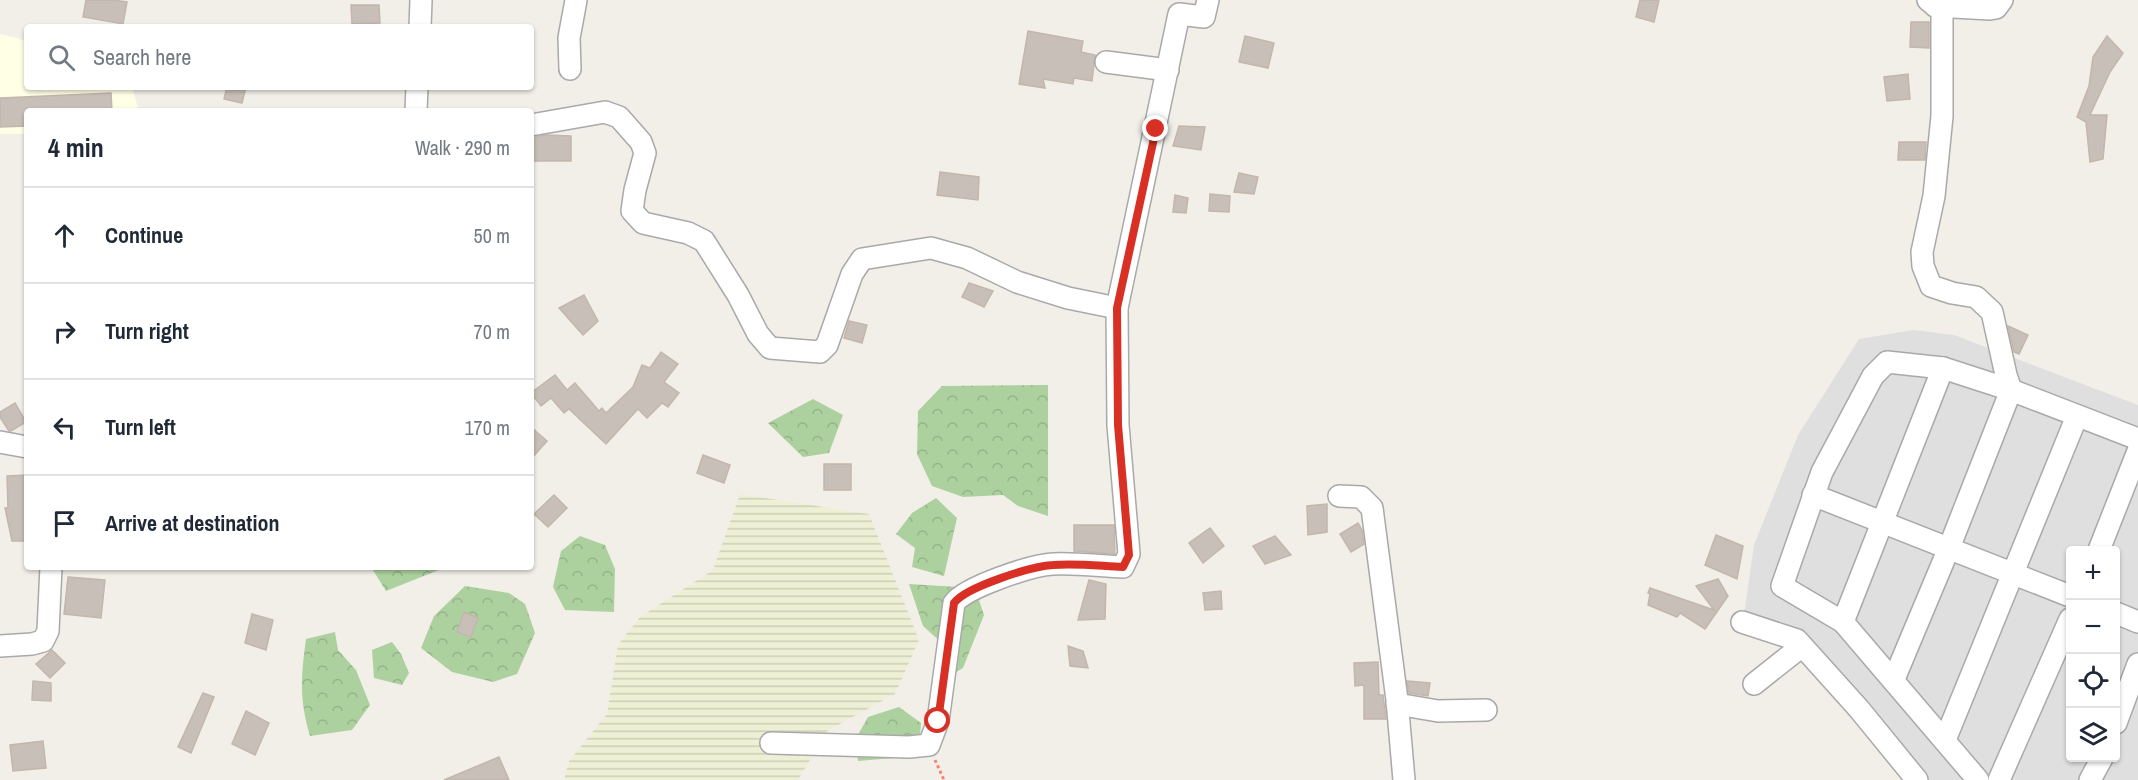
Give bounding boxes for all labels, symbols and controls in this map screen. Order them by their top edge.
search box [24,24,534,90]
icon: search [45,41,78,74]
text: Search here [93,42,191,72]
route end [1142,115,1168,141]
text: 4 min [48,130,104,165]
text: Walk · 290 m [415,134,510,161]
icon: ahead [48,219,81,252]
text: Continue [105,220,183,250]
text: 50 m [474,222,510,249]
icon: right [48,315,81,348]
text: Turn right [105,316,189,346]
text: 70 m [474,318,510,345]
icon: left [48,411,81,444]
text: Turn left [105,412,176,442]
text: 170 m [464,414,510,441]
icon: arrive [48,507,81,540]
text: Arrive at destination [105,508,279,538]
map controls [2066,546,2120,762]
button: + [2066,546,2120,600]
button: − [2066,600,2120,654]
button: locate [2066,654,2120,708]
route start [924,707,950,733]
button: layers [2066,708,2120,762]

